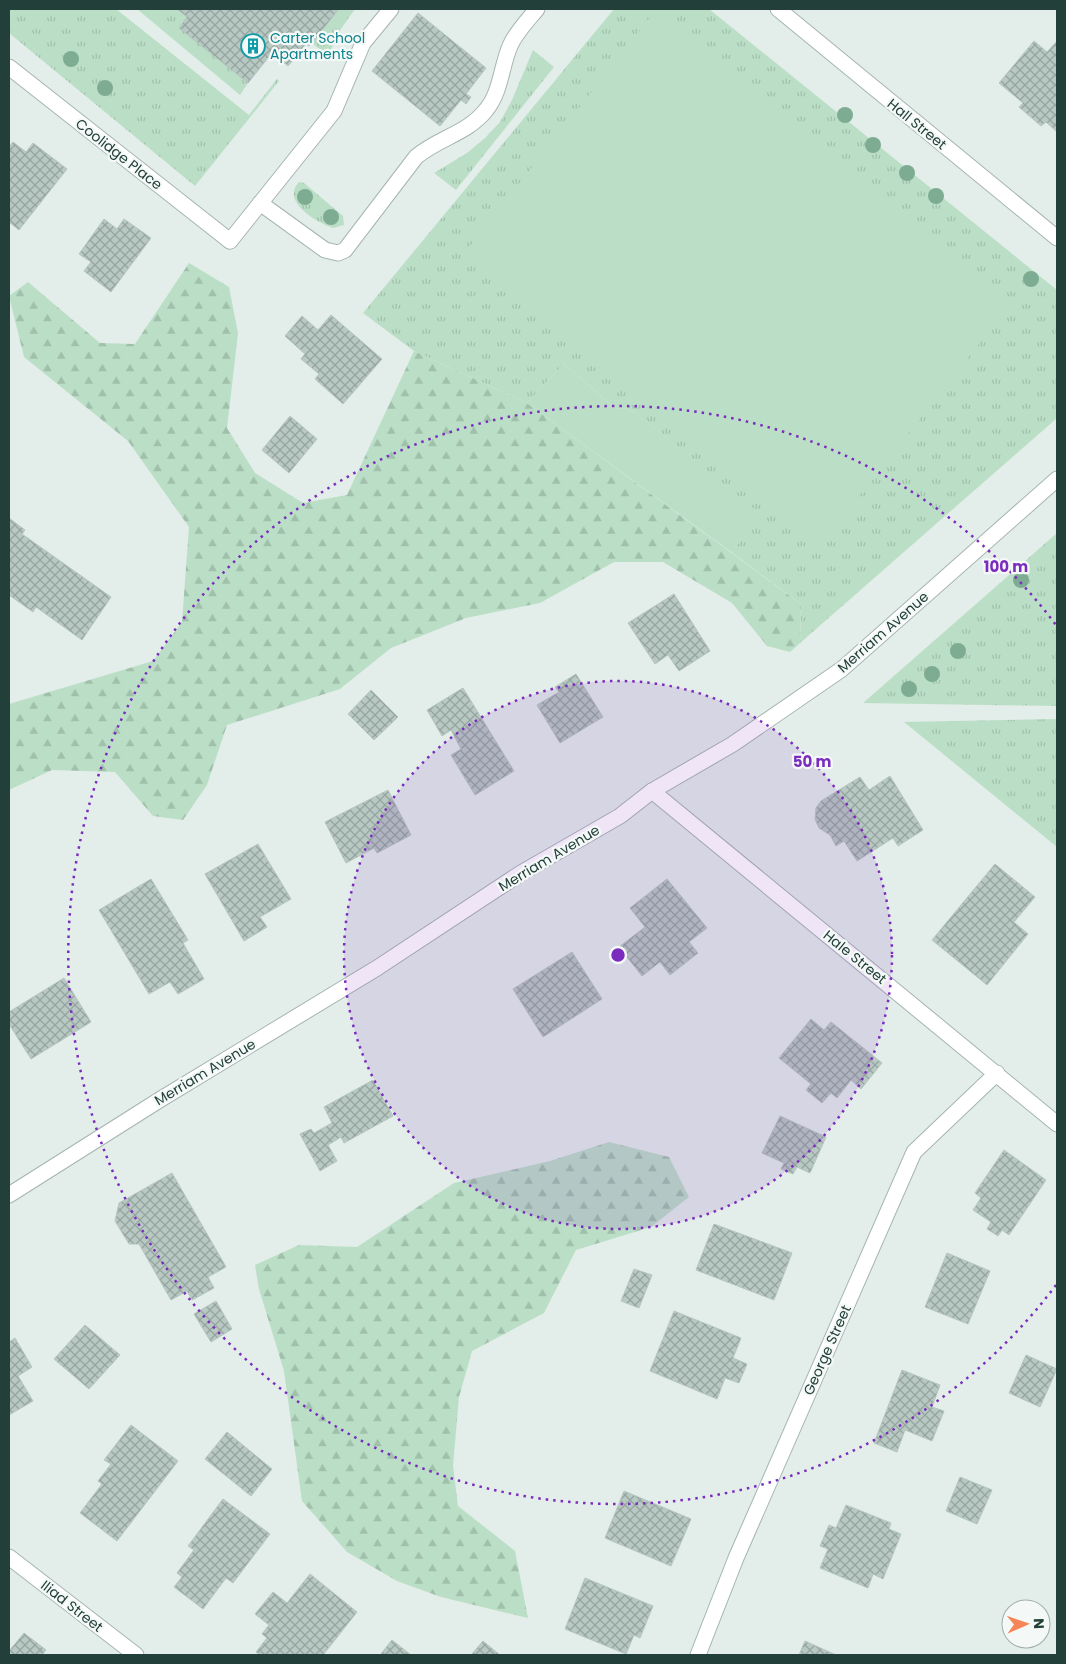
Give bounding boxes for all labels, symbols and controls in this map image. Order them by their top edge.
place label: Carter School Apartments [270,28,365,64]
building icon: Carter School Apartments [240,33,266,59]
street label: Hall Street [883,94,951,154]
street label: Coolidge Place [71,114,167,194]
text: 100 m [984,556,1028,577]
street label: Merriam Avenue [833,587,933,677]
text: 50 m [793,751,831,772]
street label: Merriam Avenue [495,820,604,896]
street label: Hale Street [819,925,891,989]
centre of rings [609,946,627,964]
street label: Merriam Avenue [151,1034,260,1110]
street label: George Street [798,1302,856,1398]
street label: Iliad Street [37,1575,107,1637]
north arrow [1001,1599,1051,1649]
text: N [1029,1618,1049,1629]

